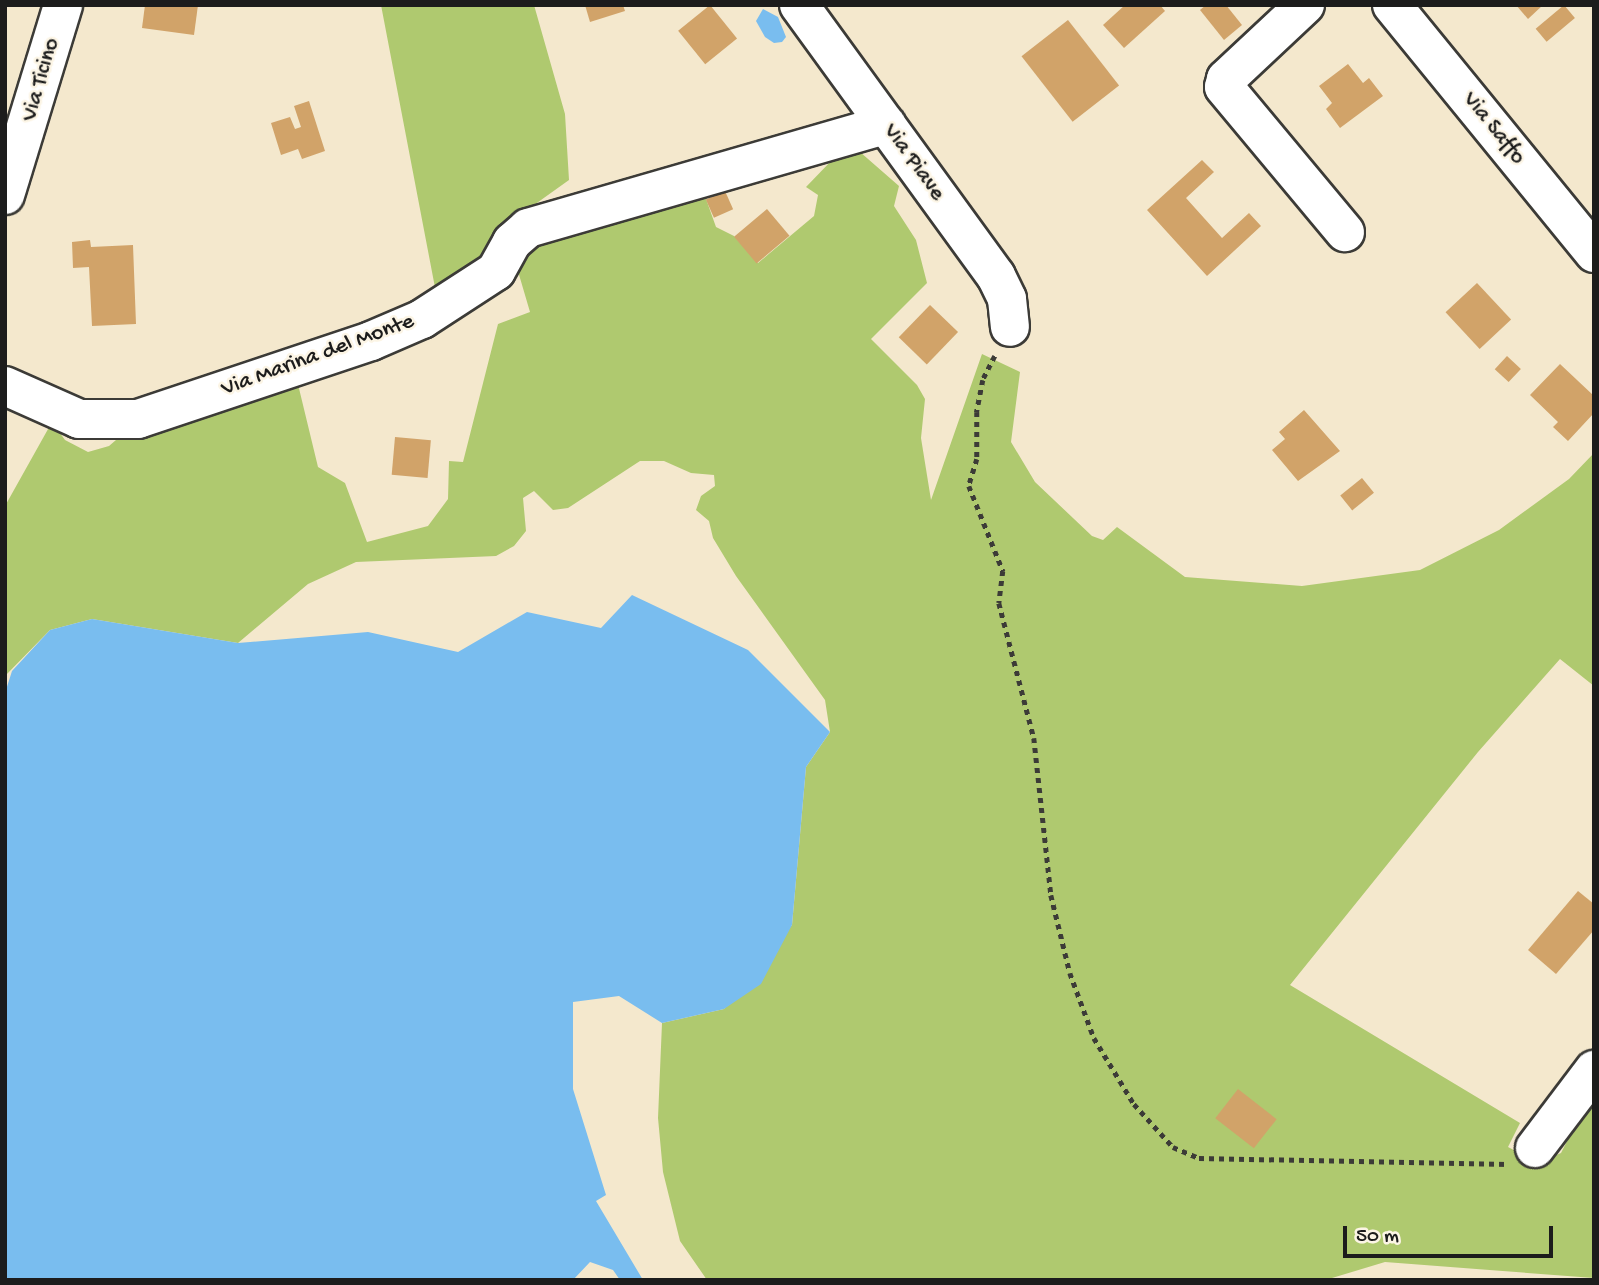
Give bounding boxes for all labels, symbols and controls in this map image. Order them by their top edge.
street label: Via Ticino [17,35,67,125]
street label: Via Saffo [1455,87,1531,171]
street label: Via Piave [876,119,950,207]
street label: Via Marina del Monte [218,308,418,404]
scale bar [1347,1212,1557,1256]
text: 50 m [1356,1225,1399,1250]

